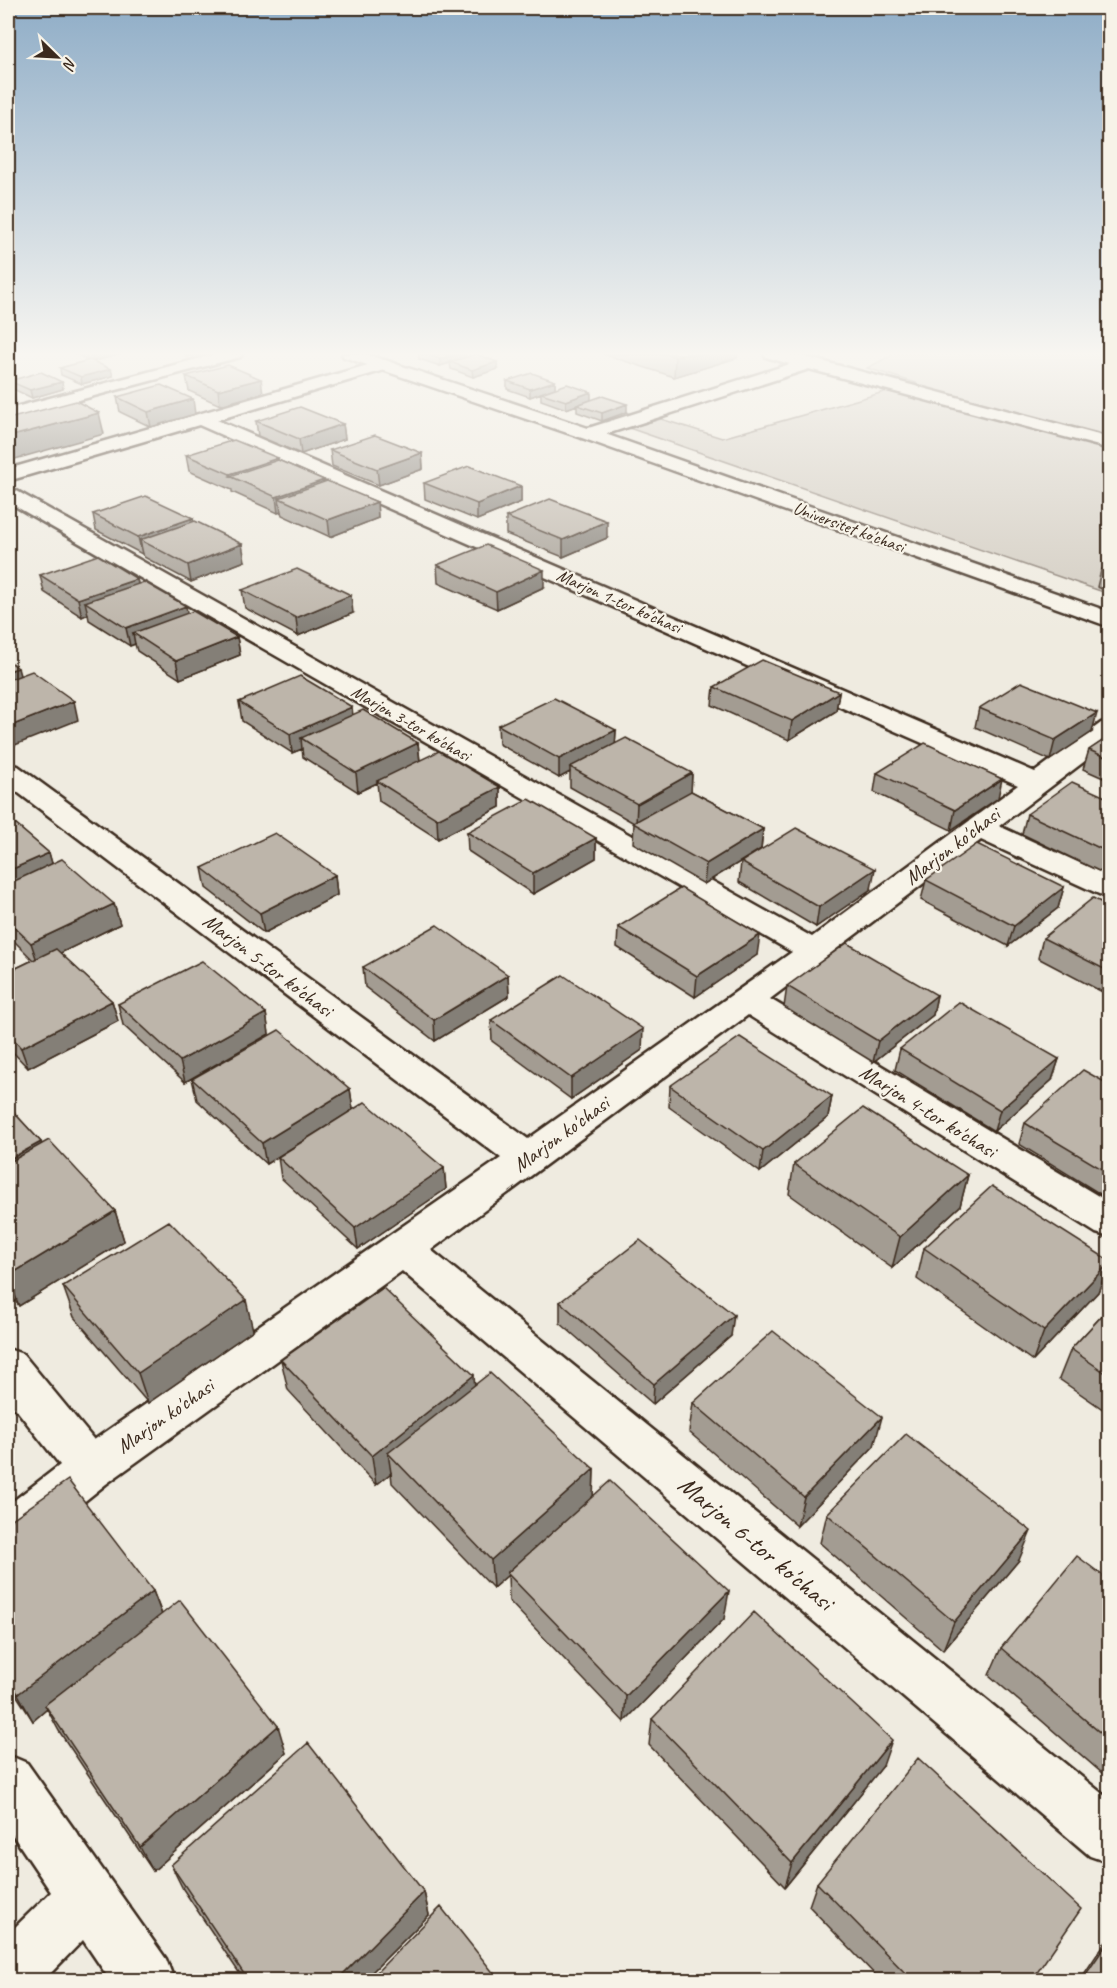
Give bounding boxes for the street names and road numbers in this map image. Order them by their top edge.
street label: Universitet ko'chasi [790,497,910,558]
street label: Marjon 1-tor ko'chasi [553,564,687,639]
street label: Marjon 3-tor ko'chasi [348,680,477,767]
street label: Marjon ko'chasi [899,800,1007,890]
street label: Marjon 5-tor ko'chasi [198,908,341,1024]
street label: Marjon 4-tor ko'chasi [855,1059,1004,1165]
street label: Marjon ko'chasi [508,1089,617,1178]
street label: Marjon ko'chasi [111,1371,221,1459]
street label: Marjon 6-tor ko'chasi [671,1468,843,1620]

